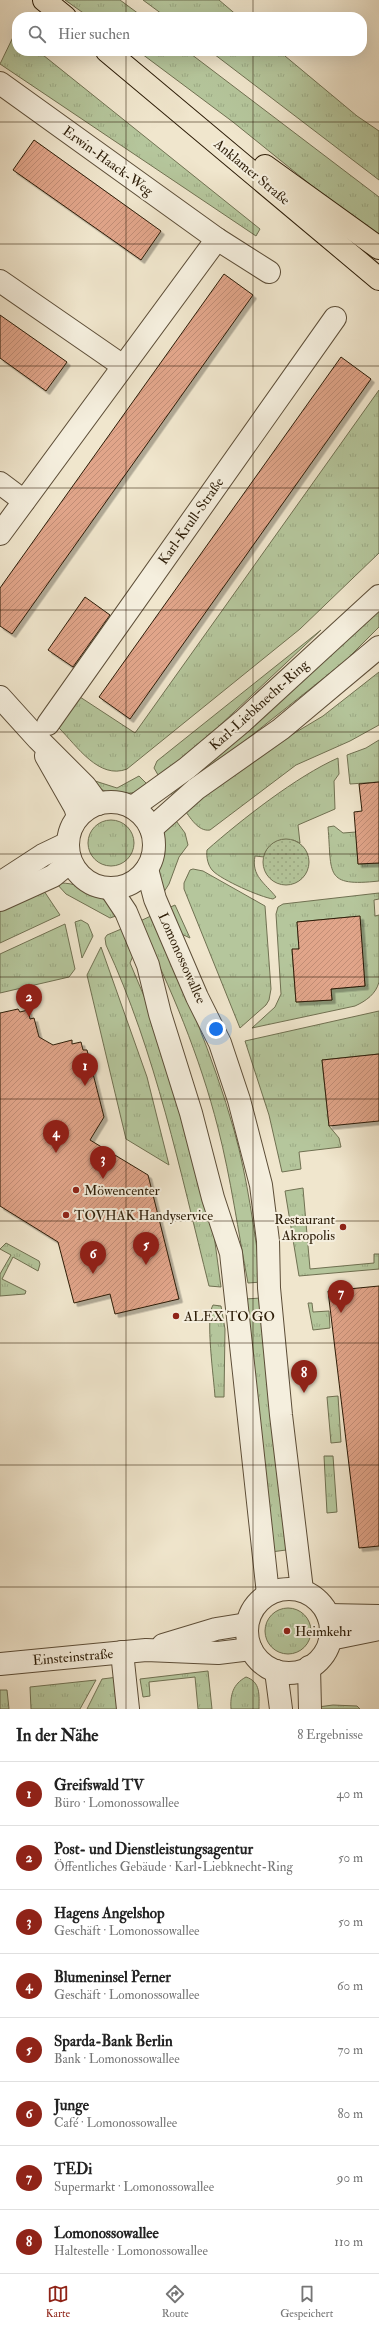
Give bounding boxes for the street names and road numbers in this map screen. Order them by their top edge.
street label: Erwin-Haack-Weg [59,122,157,200]
street label: Anklamer Straße [210,135,293,209]
street label: Karl-Krull-Straße [155,474,227,568]
street label: Karl-Liebknecht-Ring [206,655,313,754]
street label: Lomonossowallee [154,910,210,1006]
street label: Einsteinstraße [32,1645,114,1669]

